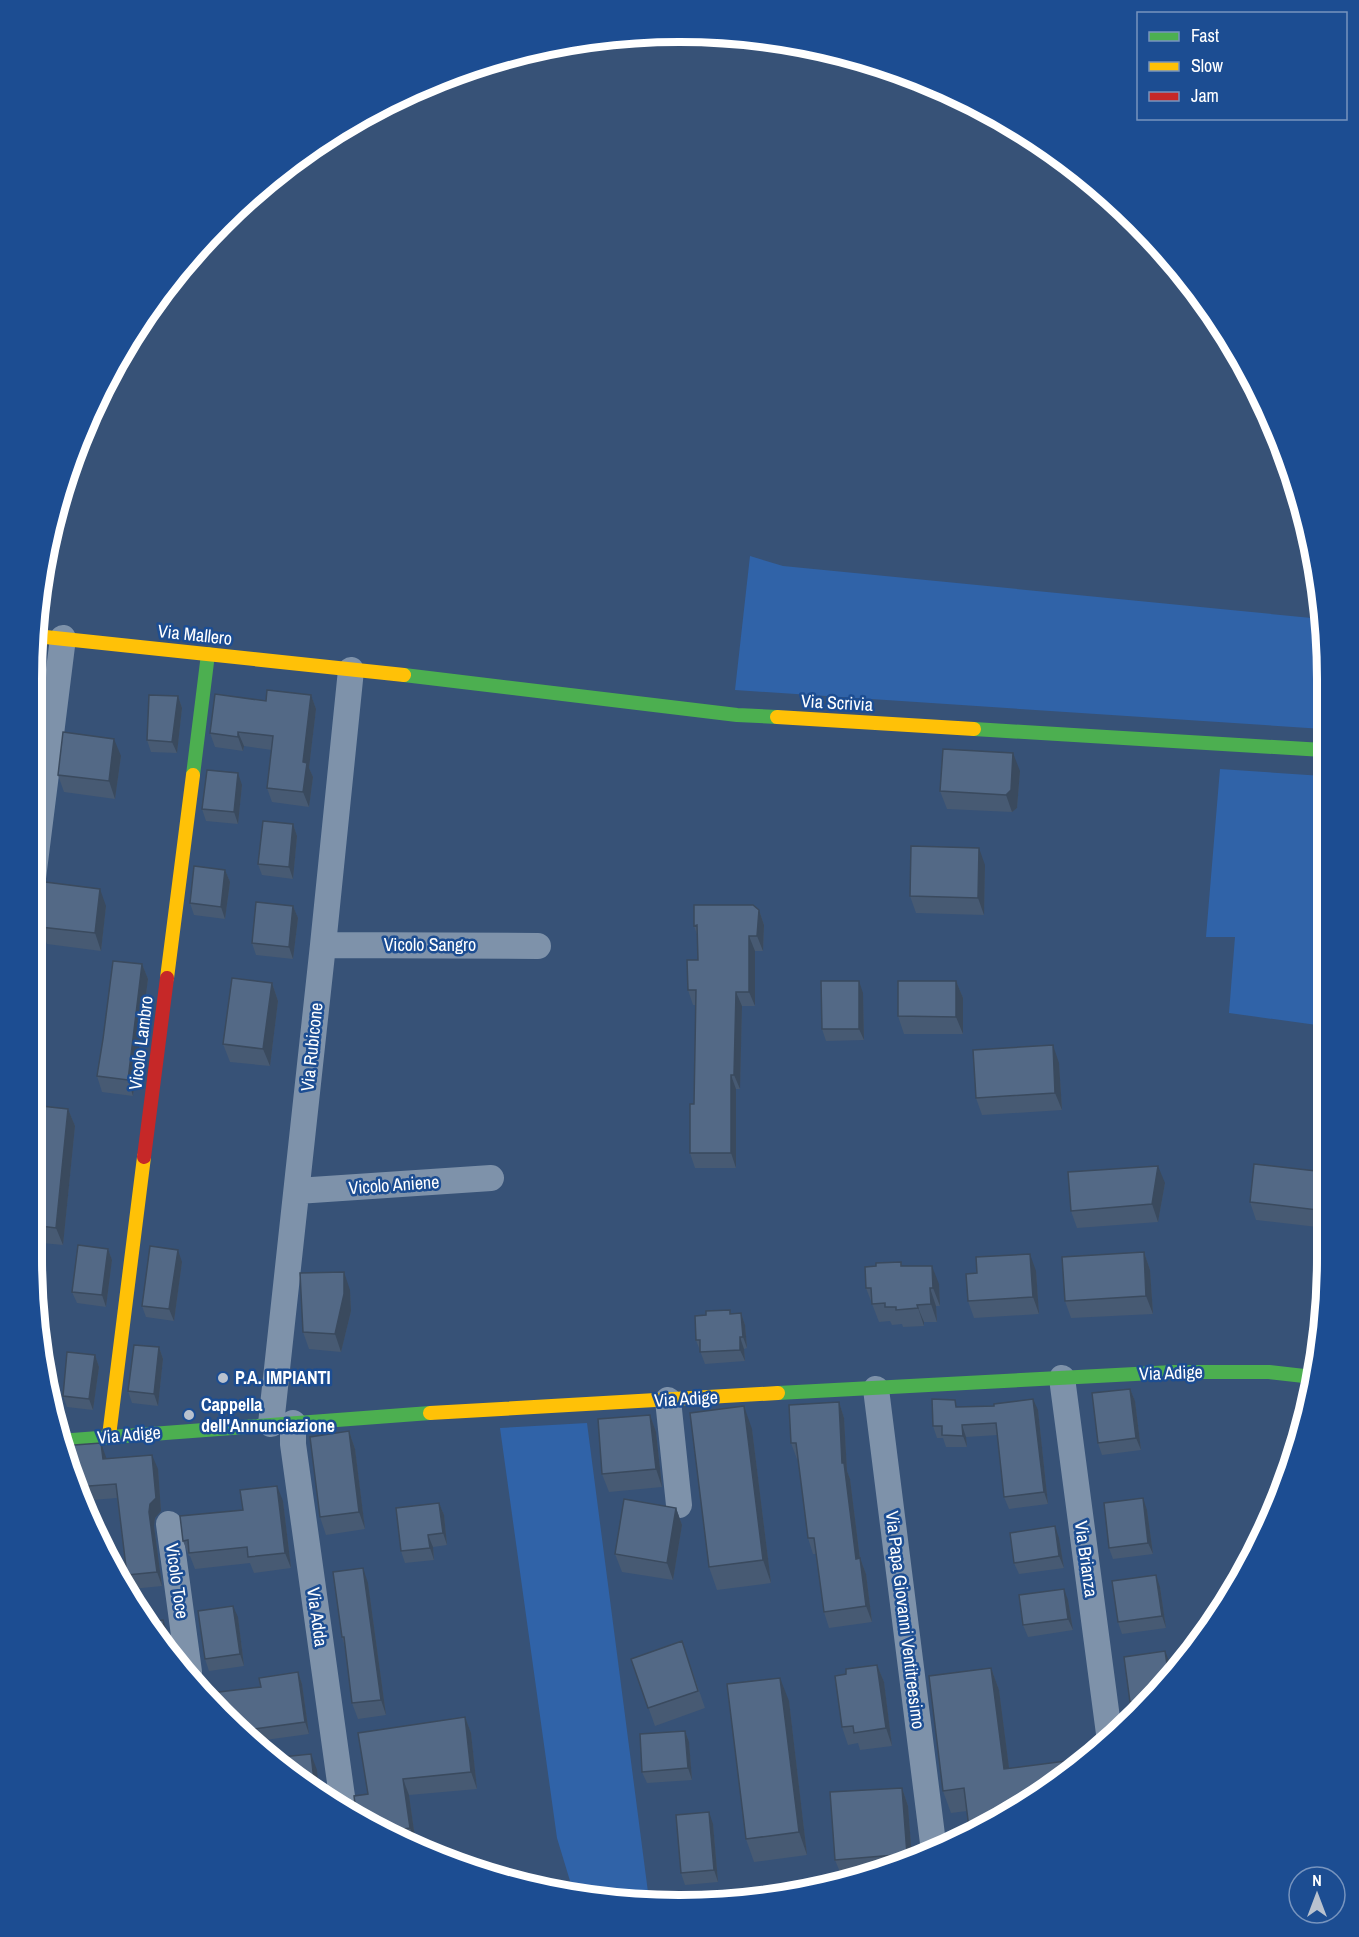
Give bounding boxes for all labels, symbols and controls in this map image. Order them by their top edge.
legend [1137,12,1347,120]
text: Fast [1191,23,1219,48]
text: Slow [1191,53,1223,78]
text: Jam [1191,83,1219,108]
street label: Via Mallero [157,618,233,651]
street label: Via Scrivia [800,688,874,717]
street label: Vicolo Sangro [384,932,476,957]
street label: Vicolo Lambro [122,994,159,1092]
street label: Via Rubicone [294,1001,329,1093]
street label: Vicolo Aniene [348,1169,440,1200]
street label: Via Adige [1139,1359,1203,1386]
place label: P.A. IMPIANTI [235,1365,331,1390]
marker: P.A. IMPIANTI [216,1371,230,1385]
street label: Via Adige [653,1384,718,1413]
place label: Cappella dell'Annunciazione [201,1392,335,1438]
marker: Cappella dell'Annunciazione [182,1408,196,1422]
street label: Via Adige [96,1419,162,1450]
street label: Via Papa Giovanni Ventitreesimo [880,1509,931,1730]
street label: Via Brianza [1069,1519,1104,1599]
street label: Vicolo Toce [160,1542,195,1620]
street label: Via Adda [301,1586,334,1648]
north arrow [1287,1865,1347,1925]
text: N [1312,1869,1322,1891]

